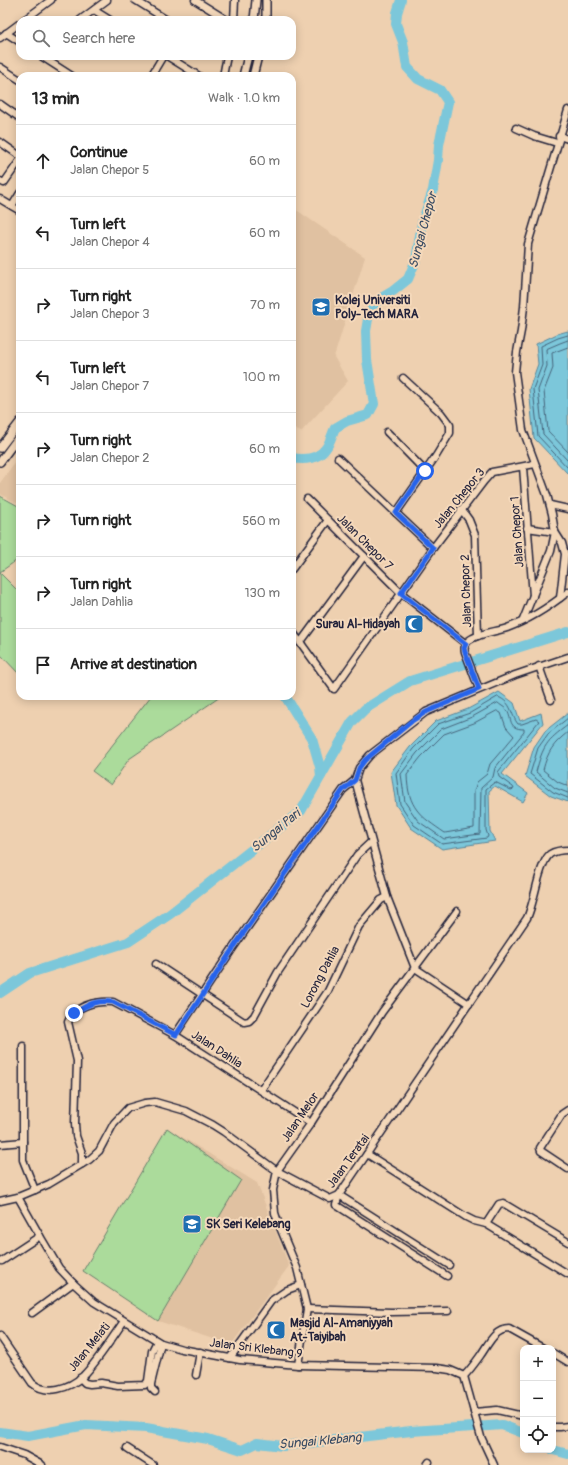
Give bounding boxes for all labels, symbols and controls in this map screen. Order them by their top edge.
search box [16,16,296,60]
icon: search [30,27,52,49]
text: Search here [62,29,135,48]
text: 13 min [32,88,79,109]
text: Walk · 1.0 km [208,90,280,106]
text: Continue [70,143,128,162]
icon: ahead [32,150,54,172]
text: 60 m [249,153,280,169]
text: Jalan Chepor 5 [70,162,149,178]
water label: Sungai Chepor [405,188,441,270]
text: Turn left [70,215,126,234]
icon: left [32,222,54,244]
text: 60 m [249,225,280,241]
text: Jalan Chepor 4 [70,234,150,250]
text: Turn right [70,287,131,306]
place label: Kolej Universiti Poly-Tech MARA [335,293,419,322]
icon: right [32,294,54,316]
school or university icon: Kolej Universiti Poly-Tech MARA [310,296,332,318]
text: 70 m [250,297,280,313]
text: Jalan Chepor 3 [70,306,150,322]
text: Turn left [70,359,126,378]
icon: left [32,366,54,388]
text: 100 m [243,369,280,385]
text: Jalan Chepor 7 [70,378,149,394]
text: Turn right [70,431,131,450]
icon: right [32,438,54,460]
text: 60 m [249,441,280,457]
text: Jalan Chepor 2 [70,450,150,466]
route start [416,462,434,480]
street label: Jalan Chepor 3 [430,465,489,532]
street label: Jalan Chepor 1 [508,496,527,568]
icon: right [32,510,54,532]
text: Turn right [70,511,131,530]
street label: Jalan Chepor 7 [334,511,396,574]
text: 560 m [242,513,280,529]
street label: Jalan Chepor 2 [458,554,475,628]
text: Turn right [70,575,131,594]
icon: right [32,582,54,604]
text: 130 m [244,585,280,601]
text: Jalan Dahlia [70,594,133,610]
mosque icon: Surau Al-Hidayah [403,613,425,635]
place label: Surau Al-Hidayah [315,617,400,632]
icon: arrive [32,654,54,676]
text: Arrive at destination [70,655,197,674]
water label: Sungai Pari [248,804,306,856]
street label: Lorong Dahlia [298,943,343,1011]
route end [65,1004,83,1022]
street label: Jalan Dahlia [188,1027,246,1072]
street label: Jalan Melor [278,1089,323,1145]
street label: Jalan Teratai [324,1132,373,1191]
school or university icon: SK Seri Kelebang [181,1213,203,1235]
place label: SK Seri Kelebang [206,1217,291,1232]
place label: Masjid Al-Amaniyyah At-Taiyibah [290,1316,393,1345]
mosque icon: Masjid Al-Amaniyyah At-Taiyibah [265,1319,287,1341]
street label: Jalan Melati [65,1320,114,1375]
street label: Jalan Sri Klebang 9 [209,1335,303,1362]
map controls [520,1345,556,1453]
button: + [520,1345,556,1381]
button: − [520,1381,556,1417]
button: locate [520,1417,556,1453]
water label: Sungai Klebang [278,1429,363,1453]

